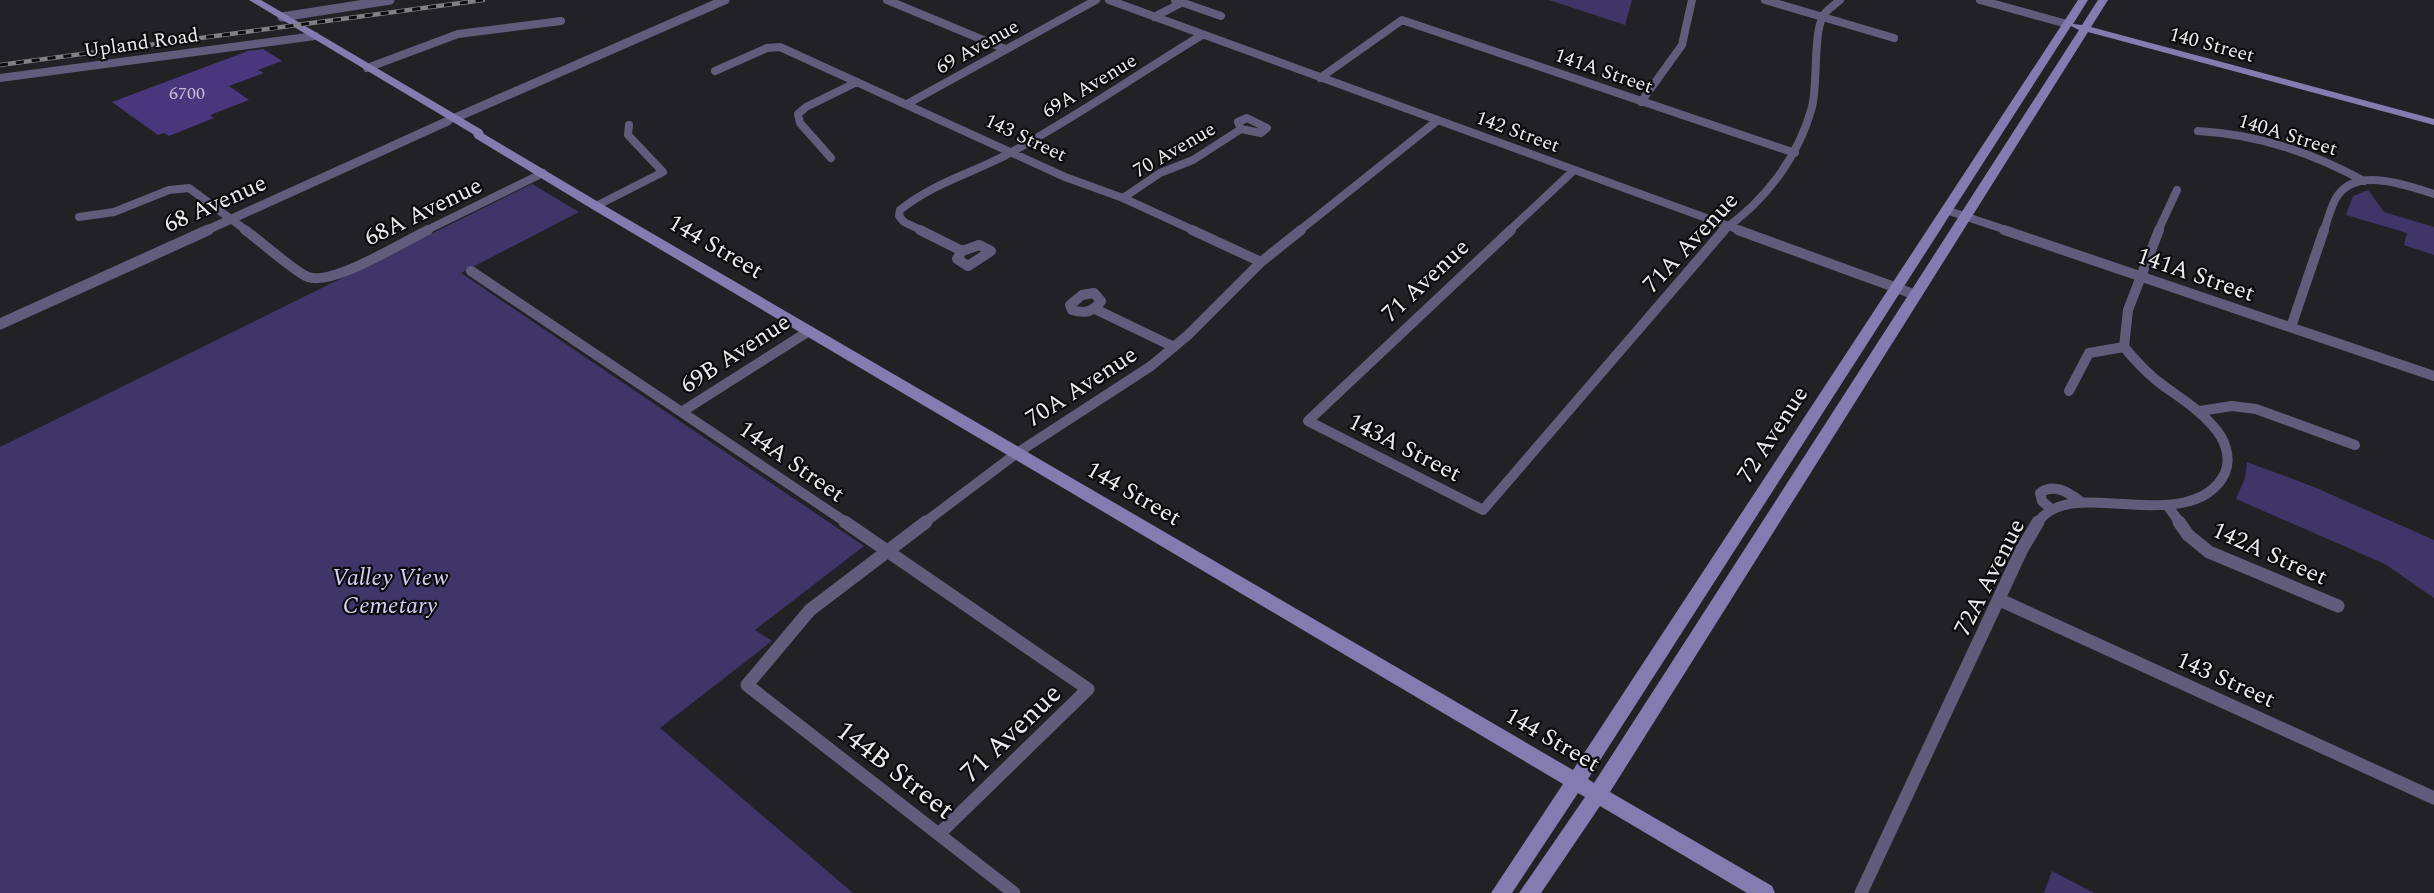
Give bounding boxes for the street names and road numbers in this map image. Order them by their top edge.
street label: 69 Avenue [930,12,1025,82]
street label: 140 Street [2166,19,2258,71]
street label: Upland Road [82,20,201,66]
street label: 141A Street [1550,40,1657,102]
street label: 69A Avenue [1036,46,1143,126]
street label: 142 Street [1471,103,1564,161]
street label: 143 Street [980,106,1072,170]
street label: 140A Street [2234,106,2341,164]
street label: 70 Avenue [1128,114,1221,186]
street label: 68 Avenue [158,165,273,243]
street label: 68A Avenue [358,168,489,256]
street label: 71A Avenue [1634,184,1747,301]
street label: 144 Street [661,205,770,289]
street label: 71 Avenue [1373,230,1478,331]
street label: 141A Street [2132,238,2260,312]
street label: 69B Avenue [673,305,798,403]
street label: 70A Avenue [1018,337,1145,437]
street label: 72 Avenue [1728,379,1818,490]
street label: 143A Street [1342,404,1468,492]
street label: 144A Street [731,412,852,512]
street label: 144 Street [1079,452,1188,536]
street label: 142A Street [2206,512,2333,595]
street label: 72A Avenue [1945,513,2035,642]
street label: 143 Street [2170,642,2281,718]
street label: 71 Avenue [950,673,1072,793]
street label: 144 Street [1498,698,1607,782]
street label: 144B Street [826,710,964,831]

